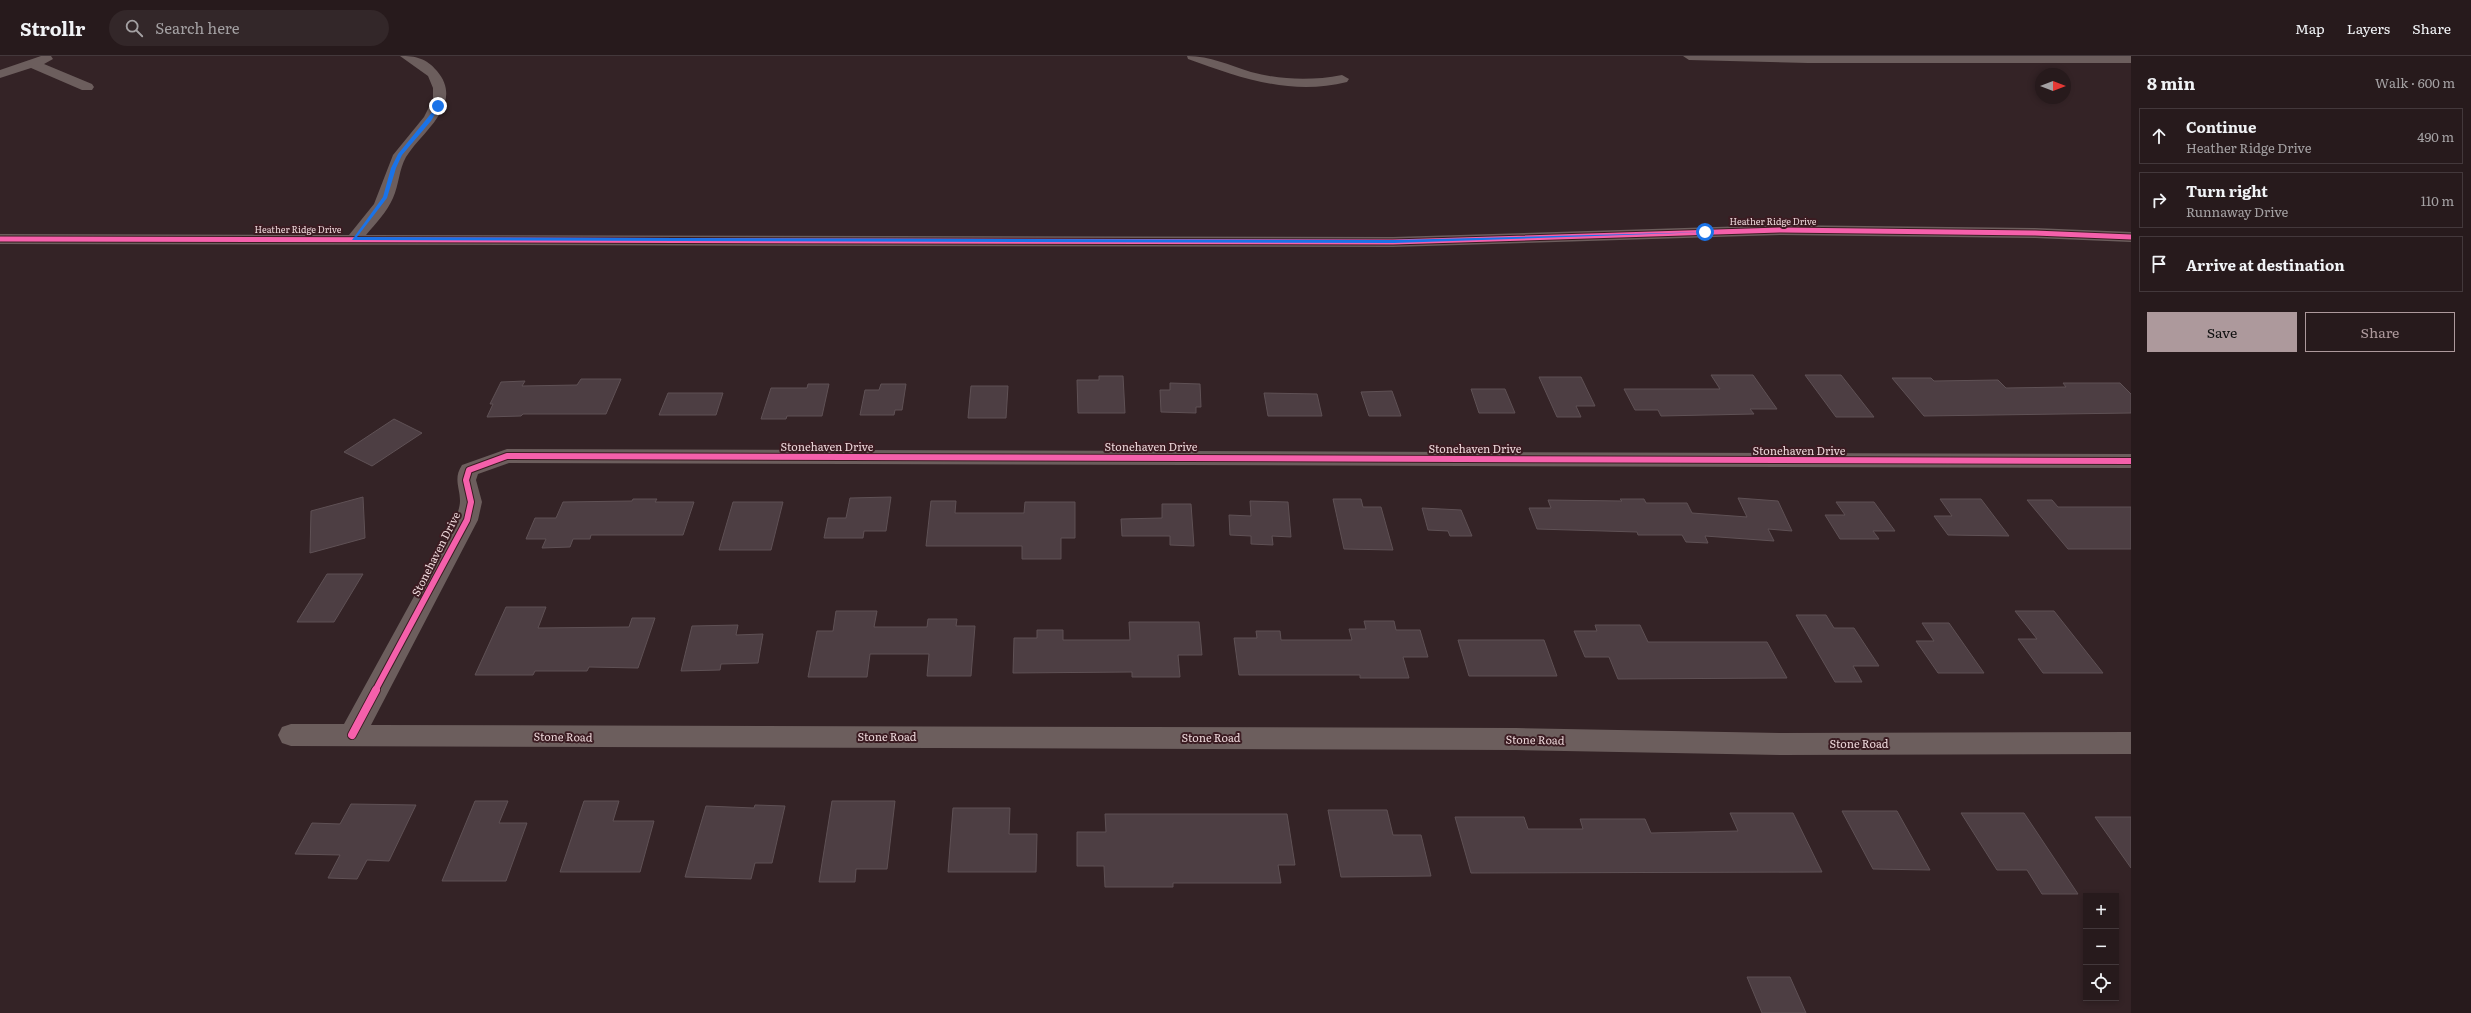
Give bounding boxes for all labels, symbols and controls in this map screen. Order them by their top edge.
search box [109,10,389,46]
text: Strollr [20,14,85,42]
text: Search here [155,16,240,39]
icon: search [123,17,145,39]
text: Map [2295,18,2325,38]
text: Layers [2347,18,2390,38]
text: Share [2412,18,2451,38]
north arrow [2035,68,2071,104]
text: 8 min [2147,70,2195,95]
text: Walk · 600 m [2375,73,2455,92]
route end [429,97,447,115]
text: Continue [2186,115,2256,138]
icon: ahead [2148,125,2170,147]
text: 490 m [2417,127,2454,146]
text: Heather Ridge Drive [2186,138,2312,157]
text: Turn right [2186,179,2268,202]
icon: right [2148,189,2170,211]
text: 110 m [2421,191,2454,210]
text: Runnaway Drive [2186,202,2288,221]
street label: Heather Ridge Drive [1730,214,1817,228]
street label: Heather Ridge Drive [255,222,342,236]
route start [1696,223,1714,241]
icon: arrive [2148,253,2170,275]
text: Arrive at destination [2186,253,2345,276]
button: Save [2147,312,2297,352]
button: Share [2305,312,2455,352]
street label: Stonehaven Drive [781,438,874,454]
street label: Stonehaven Drive [1105,438,1198,454]
street label: Stonehaven Drive [1429,440,1522,456]
street label: Stonehaven Drive [1753,442,1846,458]
street label: Stonehaven Drive [407,508,463,599]
street label: Stone Road [533,727,593,745]
street label: Stone Road [857,728,917,744]
street label: Stone Road [1181,729,1241,745]
street label: Stone Road [1505,730,1565,748]
street label: Stone Road [1829,735,1889,751]
map controls [2083,893,2119,1001]
button: + [2083,893,2119,929]
button: − [2083,929,2119,965]
button: locate [2083,965,2119,1001]

